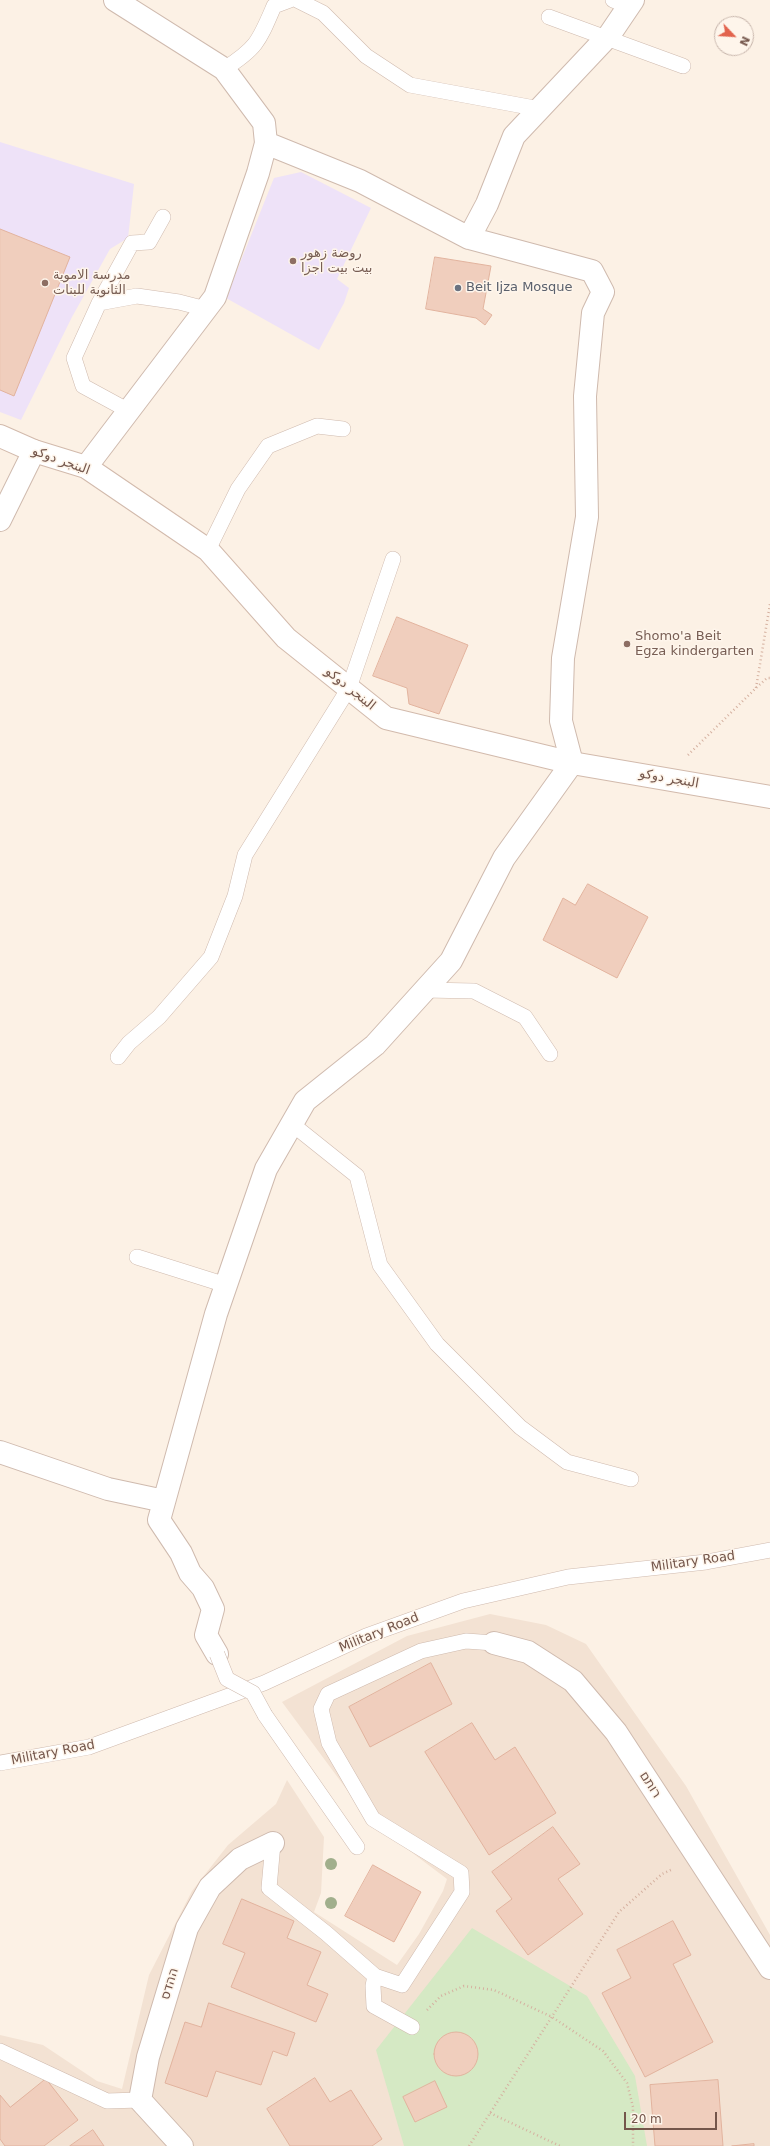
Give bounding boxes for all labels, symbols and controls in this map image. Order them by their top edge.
north arrow [714,16,754,56]
text: N [737,34,752,48]
place label: روضة زهور بيت بيت اجزا [301,246,372,277]
marker: روضة زهور بيت بيت اجزا [288,256,298,266]
place label: مدرسة الاموية الثانوية للبنات [53,268,130,299]
marker: مدرسة الاموية الثانوية للبنات [40,278,50,288]
place label: Beit Ijza Mosque [466,280,573,296]
marker: Beit Ijza Mosque [453,283,463,293]
street label: البنجر دوكو [30,443,92,479]
place label: Shomo'a Beit Egza kindergarten [635,629,754,660]
marker: Shomo'a Beit Egza kindergarten [622,639,632,649]
street label: البنجر دوكو [322,664,378,714]
street label: البنجر دوكو [638,766,700,792]
street label: Military Road [650,1548,736,1576]
street label: Military Road [337,1610,421,1656]
street label: Military Road [10,1737,96,1769]
street label: רותם [636,1769,664,1801]
street label: ההדס [158,1966,182,2002]
scale bar [626,2104,719,2130]
text: 20 m [631,2112,662,2126]

